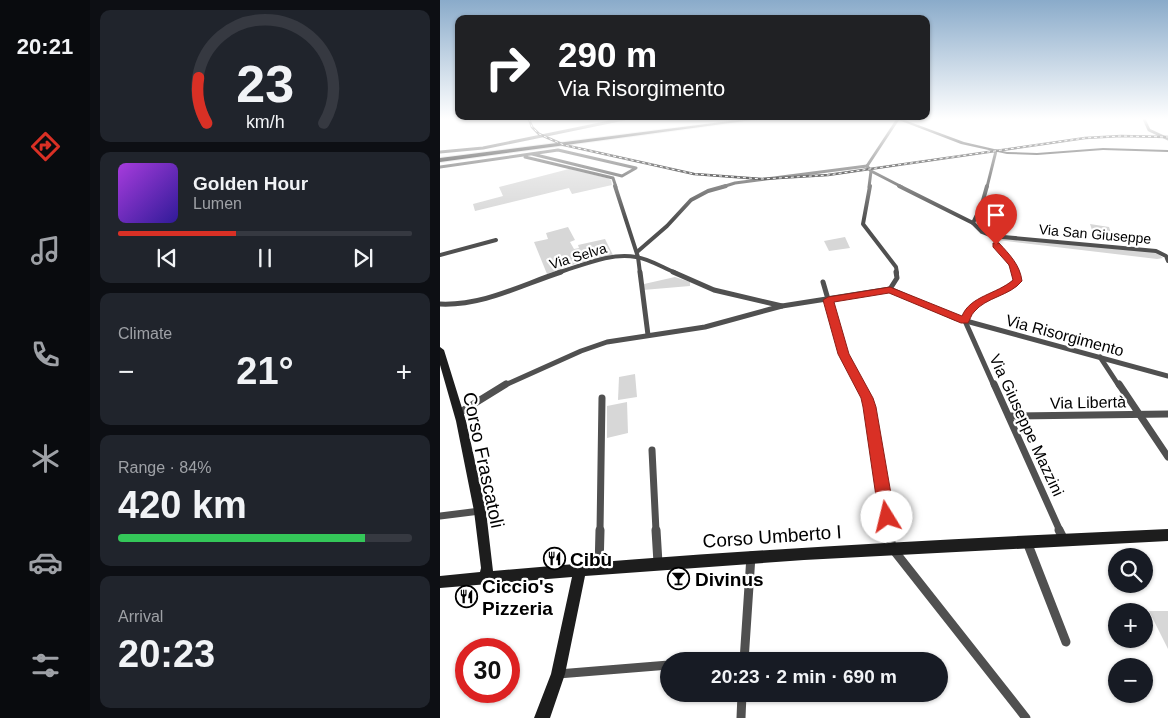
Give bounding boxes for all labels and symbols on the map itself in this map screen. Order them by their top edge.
pin [975,194,1017,245]
street label: Via San Giuseppe [1038,221,1152,247]
street label: Via Selva [547,240,609,272]
street label: Via Risorgimento [1004,312,1126,359]
street label: Via Giuseppe Mazzini [986,352,1067,499]
street label: Corso Frascatoli [459,390,508,530]
street label: Via Libertà [1050,393,1126,412]
position arrow [860,490,912,542]
street label: Corso Umberto I [702,521,842,552]
restaurant icon: Cibù [542,547,566,571]
place label: Cibù [570,549,612,570]
bar icon: Divinus [667,567,691,591]
place label: Divinus [695,569,764,590]
place label: Ciccio's Pizzeria [482,576,554,619]
restaurant icon: Ciccio's Pizzeria [454,585,478,609]
speed limit sign: 30 [455,638,520,703]

